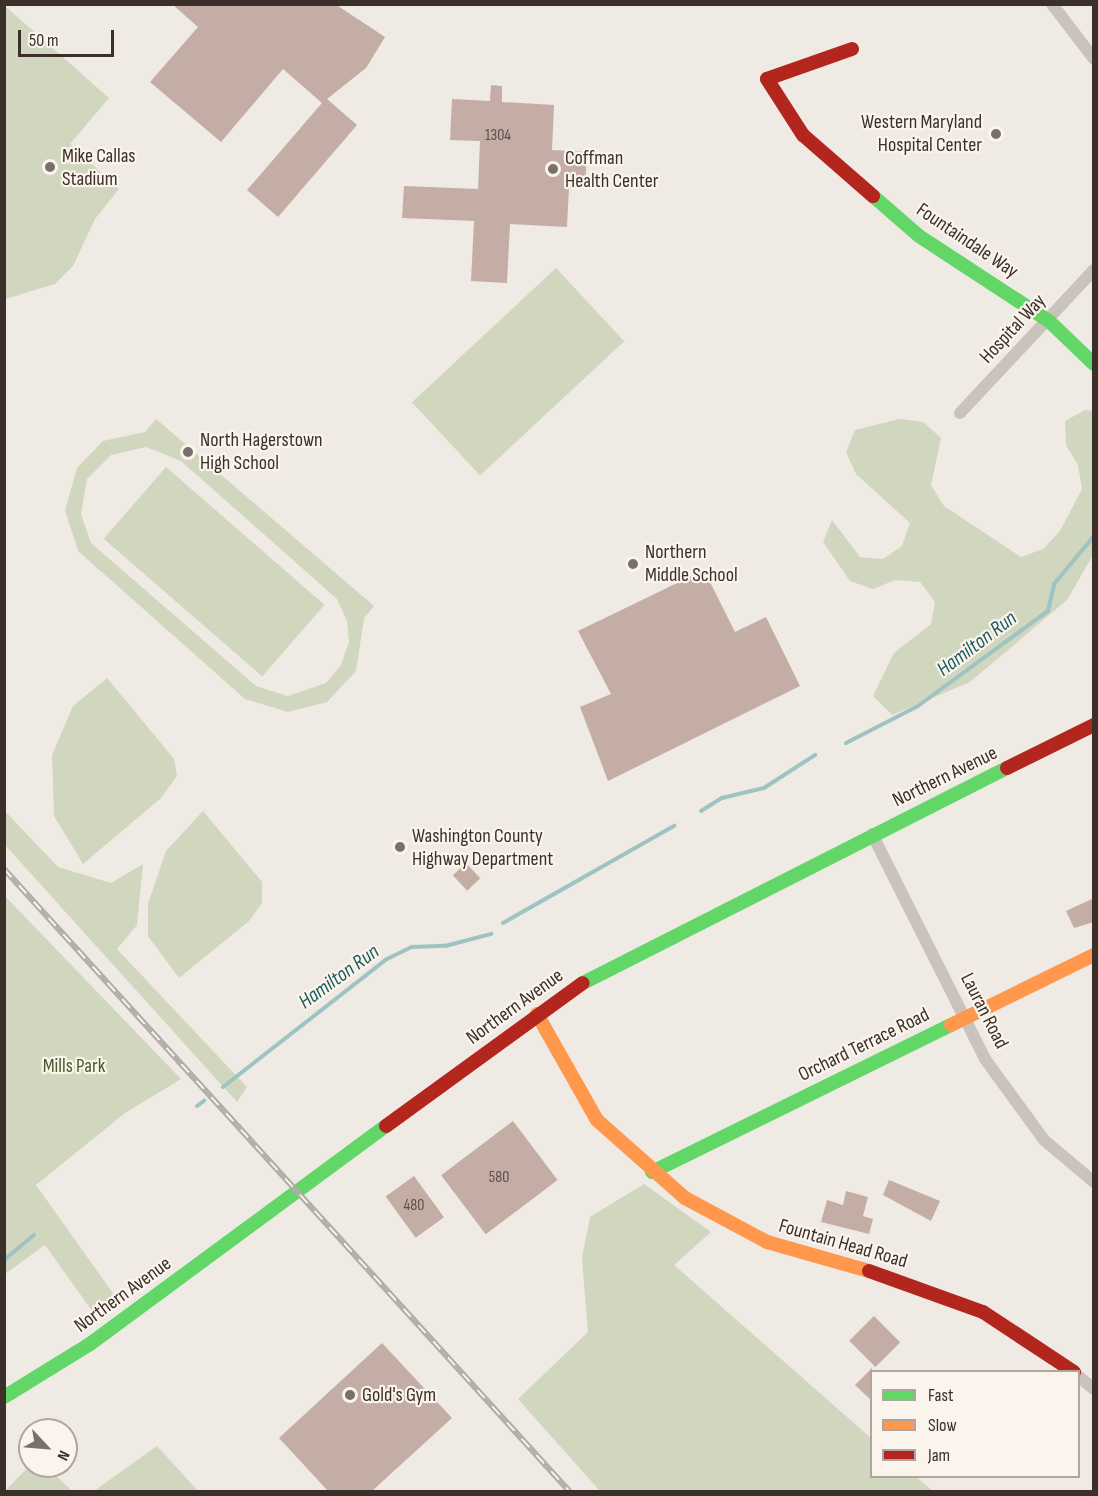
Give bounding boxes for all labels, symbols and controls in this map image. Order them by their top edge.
scale bar [21,18,117,56]
text: 50 m [29,30,59,51]
place label: Western Maryland Hospital Center [861,110,982,157]
marker: Western Maryland Hospital Center [987,125,1005,143]
house number: 1304 [485,126,511,146]
place label: Mike Callas Stadium [62,144,136,191]
place label: Coffman Health Center [565,146,658,193]
marker: Mike Callas Stadium [43,160,57,174]
marker: Coffman Health Center [546,162,560,176]
street label: Fountaindale Way [912,198,1022,284]
street label: Hospital Way [975,289,1051,369]
place label: North Hagerstown High School [200,428,323,475]
marker: North Hagerstown High School [181,445,195,459]
place label: Northern Middle School [645,540,738,587]
marker: Northern Middle School [626,557,640,571]
water label: Hamilton Run [932,606,1022,682]
street label: Northern Avenue [889,741,1001,813]
place label: Washington County Highway Department [412,824,553,871]
marker: Washington County Highway Department [393,840,407,854]
water label: Hamilton Run [294,939,384,1015]
street label: Northern Avenue [462,964,568,1050]
street label: Lauran Road [955,969,1013,1053]
street label: Orchard Terrace Road [795,1003,933,1087]
park label: Mills Park [43,1054,105,1078]
house number: 580 [489,1168,509,1188]
house number: 480 [404,1196,424,1216]
street label: Fountain Head Road [776,1214,910,1274]
street label: Northern Avenue [70,1252,176,1338]
legend [870,1370,1080,1478]
place label: Gold's Gym [362,1383,436,1407]
text: Fast [928,1385,953,1406]
marker: Gold's Gym [343,1388,357,1402]
text: Slow [928,1415,957,1436]
north arrow [18,1418,78,1478]
text: Jam [928,1445,950,1466]
text: N [52,1447,73,1463]

